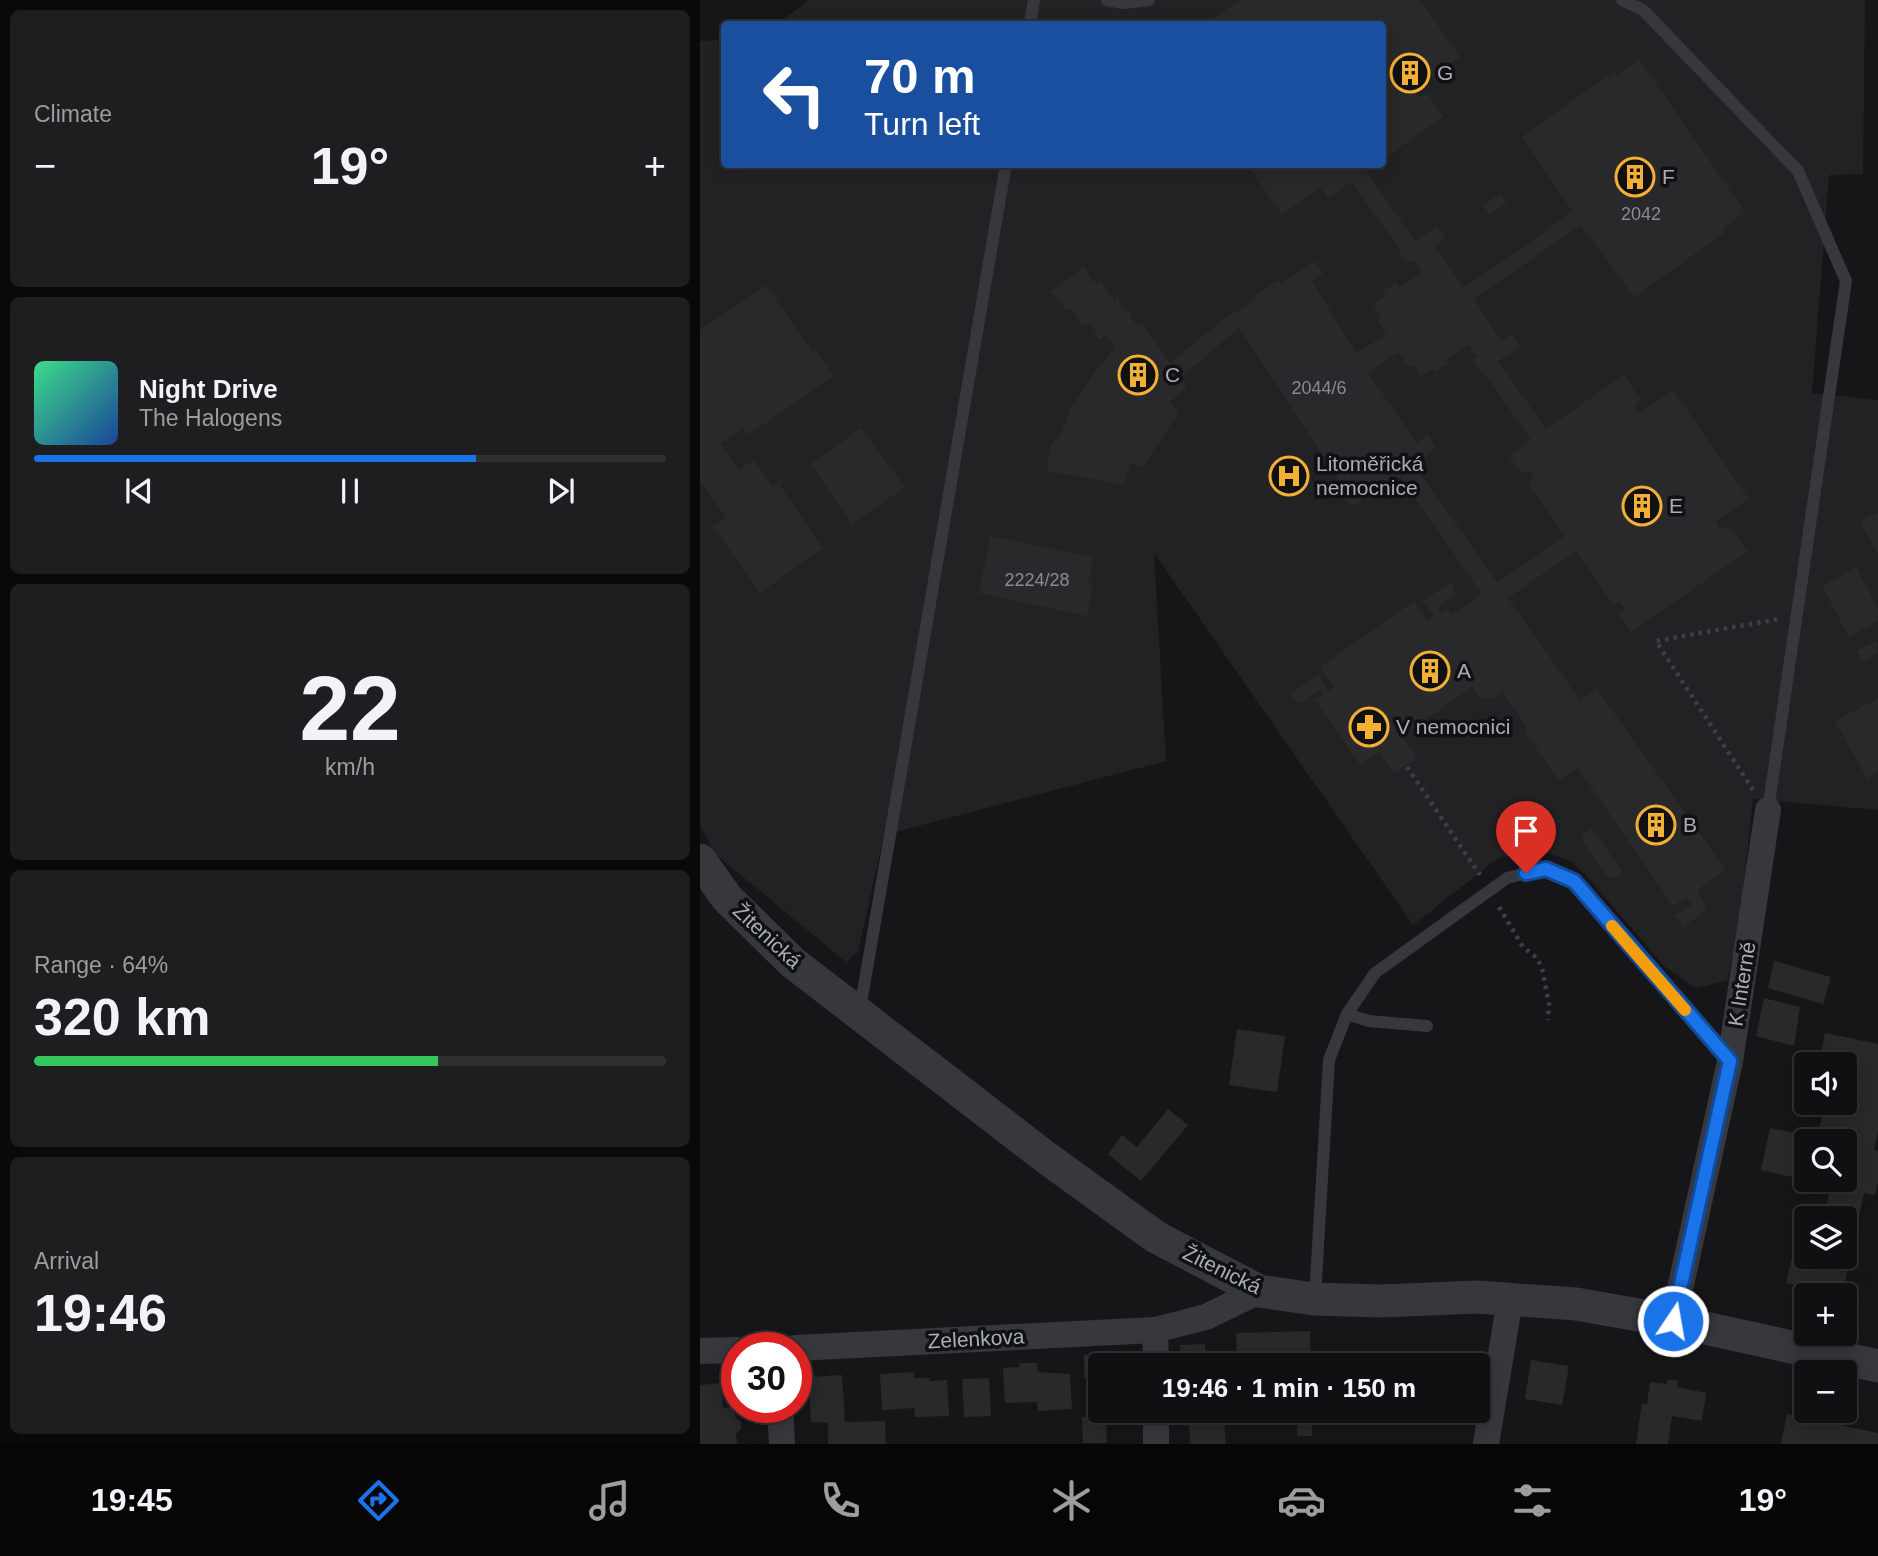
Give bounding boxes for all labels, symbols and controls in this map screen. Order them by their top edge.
icon: left [749,49,840,140]
text: 70 m [864,49,976,103]
building icon: G [1389,52,1431,94]
place label: G [1437,61,1453,84]
text: Climate [34,101,112,127]
text: Turn left [864,106,980,142]
text: 19° [311,137,389,195]
text: − [34,145,56,187]
text: + [644,145,666,187]
building icon: F [1614,156,1656,198]
place label: F [1662,165,1675,188]
house number: 2042 [1621,204,1661,224]
building icon: C [1117,354,1159,396]
place label: C [1165,363,1180,386]
text: Night Drive [139,374,278,404]
house number: 2044/6 [1291,378,1347,398]
text: The Halogens [139,405,282,431]
place label: Litoměřická nemocnice [1316,452,1424,499]
hospital icon: Litoměřická nemocnice [1268,455,1310,497]
icon: previous [120,472,158,510]
icon: pause [331,472,369,510]
icon: next [542,472,580,510]
building icon: E [1621,485,1663,527]
place label: E [1669,494,1683,517]
house number: 2224/28 [1004,570,1070,590]
building icon: A [1409,650,1451,692]
text: 22 [299,658,401,759]
place label: A [1457,659,1471,682]
pharmacy icon: V nemocnici [1348,706,1390,748]
place label: V nemocnici [1396,715,1510,738]
text: km/h [325,754,375,780]
pin [1496,801,1556,873]
building icon: B [1635,804,1677,846]
icon: arrive [1507,812,1545,850]
place label: B [1683,813,1697,836]
street label: Žitenická [729,899,806,973]
street label: K Interně [1723,940,1760,1028]
text: Range · 64% [34,952,168,978]
text: 320 km [34,988,210,1046]
map controls [1794,1052,1857,1423]
button: sound [1794,1052,1857,1115]
button: search [1794,1129,1857,1192]
button: layers [1794,1206,1857,1269]
street label: Žitenická [1179,1241,1265,1298]
text: Arrival [34,1248,99,1274]
button: + [1794,1283,1857,1346]
text: 19:46 [34,1284,167,1342]
position arrow [1636,1284,1710,1358]
street label: Zelenkova [927,1324,1025,1353]
speed limit sign: 30 [721,1332,812,1423]
button: − [1794,1360,1857,1423]
text: 19:46 · 1 min · 150 m [1162,1373,1416,1403]
icon: directions [354,1476,403,1525]
icon: music [585,1476,634,1525]
icon: phone [816,1476,865,1525]
icon: climate [1047,1476,1096,1525]
icon: car [1277,1476,1326,1525]
icon: filters [1508,1476,1557,1525]
text: 19:45 [91,1482,173,1518]
text: 19° [1739,1482,1787,1518]

